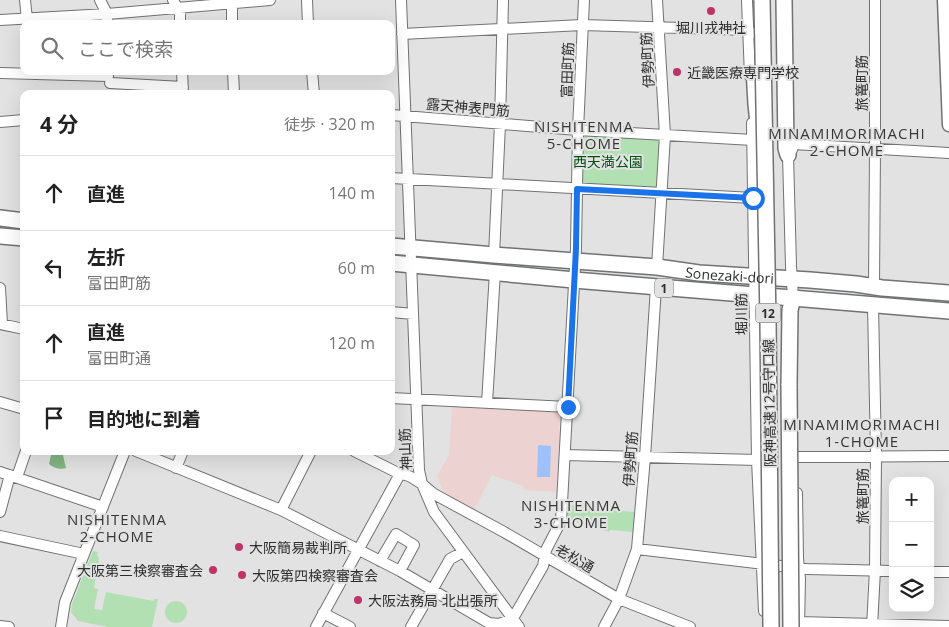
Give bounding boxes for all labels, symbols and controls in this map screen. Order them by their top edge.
marker: 堀川戎神社 [705,5,717,17]
place label: 堀川戎神社 [676,18,746,37]
search box [20,20,395,75]
street label: 伊勢町筋 [636,32,658,88]
icon: search [38,34,66,62]
text: ここで検索 [78,36,173,62]
street label: 富田町筋 [557,42,577,98]
street label: 旅篭町筋 [852,55,871,111]
place label: 近畿医療専門学校 [687,63,799,82]
marker: 近畿医療専門学校 [671,66,683,78]
street label: 露天神表門筋 [425,94,511,120]
text: 4 分 [40,110,78,138]
text: 徒歩 · 320 m [284,113,375,135]
district label: NISHITENMA 5-CHOME [534,116,634,153]
district label: MINAMIMORIMACHI 2-CHOME [768,123,926,160]
park label: 西天満公園 [573,152,643,171]
icon: ahead [40,179,68,207]
text: 直進 [87,181,125,207]
text: 140 m [329,182,375,204]
route start [742,187,765,210]
text: 左折 [87,244,125,270]
icon: left [40,254,68,282]
text: 60 m [338,257,375,279]
street label: Sonezaki-dori [684,262,775,287]
text: 富田町筋 [87,272,151,294]
road number: 1 [655,278,673,298]
street label: 堀川筋 [731,293,751,335]
road number: 12 [756,304,780,322]
text: 直進 [87,319,125,345]
icon: ahead [40,329,68,357]
text: 120 m [329,332,375,354]
street label: 阪神高速12号守口線 [758,339,780,467]
text: 富田町通 [87,347,151,369]
route end [557,396,580,419]
icon: arrive [40,404,68,432]
text: 目的地に到着 [87,406,201,432]
district label: MINAMIMORIMACHI 1-CHOME [783,414,941,451]
street label: 神山筋 [394,428,416,470]
street label: 伊勢町筋 [619,430,641,488]
street label: 旅篭町筋 [853,468,872,524]
map controls [889,477,934,612]
button: + [889,477,934,522]
district label: NISHITENMA 3-CHOME [521,495,621,532]
district label: NISHITENMA 2-CHOME [67,509,167,546]
button: − [889,522,934,567]
place label: 大阪簡易裁判所 [249,538,347,557]
street label: 老松通 [552,539,598,577]
marker: 大阪簡易裁判所 [233,541,245,553]
place label: 大阪第三検察審査会 [77,561,203,580]
marker: 大阪第三検察審査会 [207,564,219,576]
place label: 大阪第四検察審査会 [252,566,378,585]
button: layers [889,567,934,612]
marker: 大阪第四検察審査会 [236,569,248,581]
place label: 大阪法務局 北出張所 [368,591,498,610]
marker: 大阪法務局 北出張所 [352,594,364,606]

